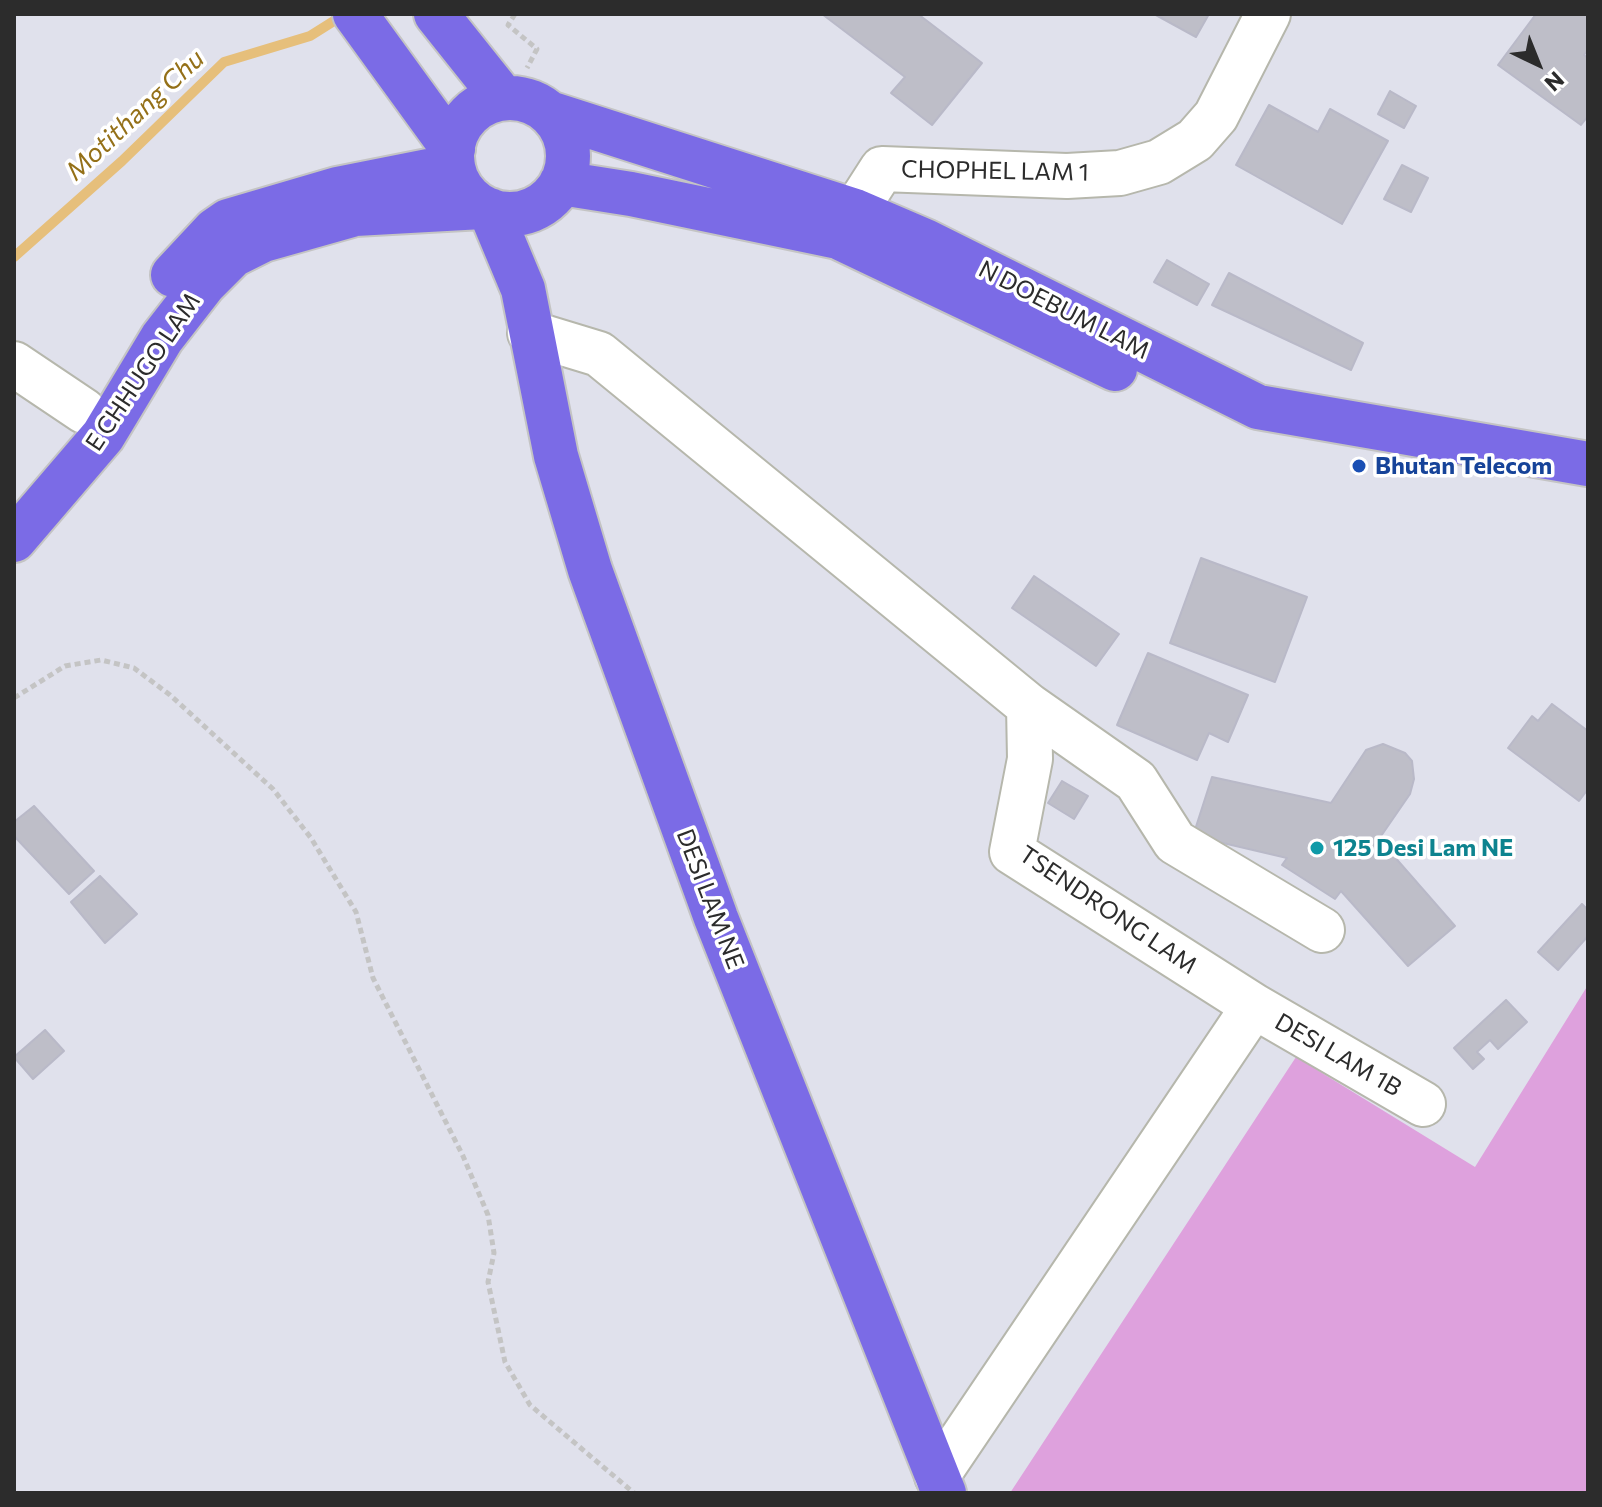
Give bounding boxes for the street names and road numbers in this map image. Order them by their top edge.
street label: CHOPHEL LAM 1 [901,155,1089,187]
street label: N DOEBUM LAM [974,255,1154,365]
street label: E CHHUGO LAM [80,288,206,456]
street label: DESI LAM NE [670,825,750,973]
street label: TSENDRONG LAM [1014,840,1202,980]
street label: DESI LAM 1B [1270,1007,1406,1103]

